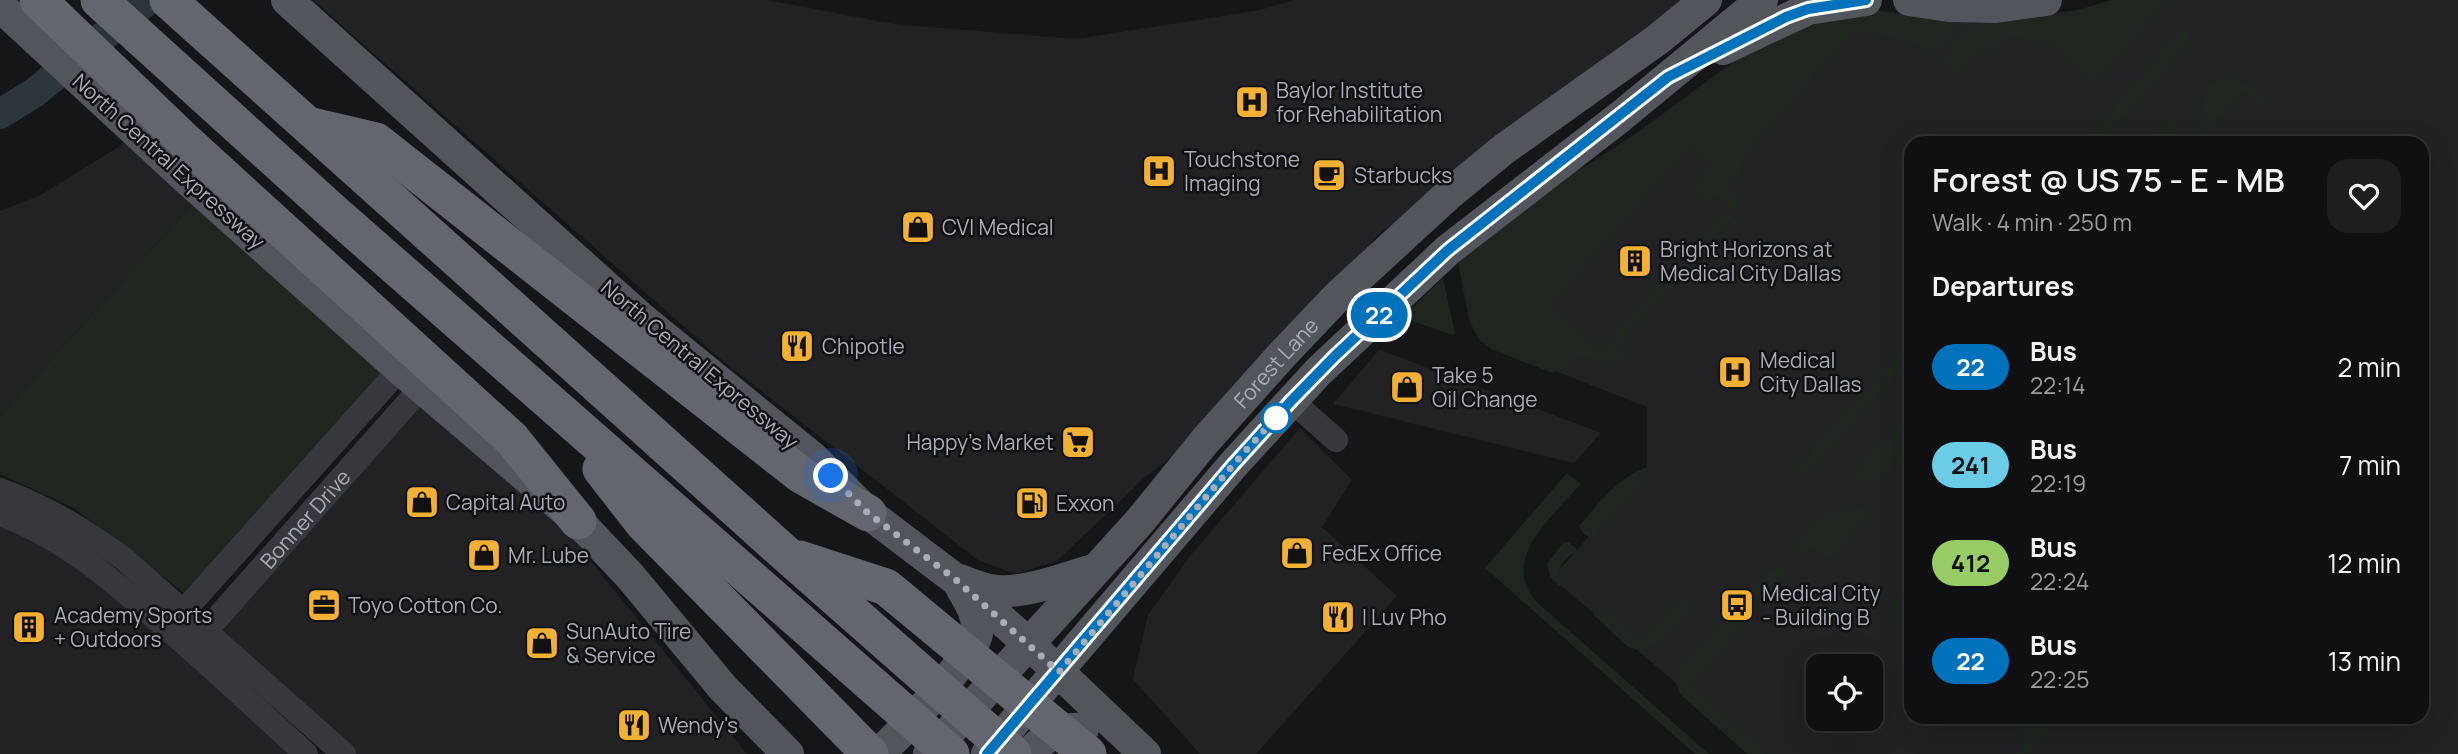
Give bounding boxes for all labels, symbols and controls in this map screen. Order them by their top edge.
street label: North Central Expressway [67,67,271,255]
place label: Baylor Institute for Rehabilitation [1276,76,1442,128]
hospital icon: Baylor Institute for Rehabilitation [1233,83,1271,121]
place label: Touchstone Imaging [1184,145,1300,197]
hospital icon: Touchstone Imaging [1140,152,1178,190]
cafe icon: Starbucks [1310,156,1348,194]
text: Forest @ US 75 - E - MB [1932,157,2285,202]
button: heart [2327,159,2401,233]
place label: Starbucks [1354,161,1452,189]
text: Walk · 4 min · 250 m [1932,206,2132,238]
shop icon: CVI Medical [899,208,937,246]
place label: CVI Medical [942,213,1054,241]
place label: Bright Horizons at Medical City Dallas [1660,235,1841,287]
building icon: Bright Horizons at Medical City Dallas [1616,242,1654,280]
text: Departures [1932,268,2074,304]
street label: North Central Expressway [595,273,805,455]
line badge: 22 [1348,292,1410,338]
text: 22 [1365,298,1393,331]
street label: Forest Lane [1227,311,1324,414]
restaurant icon: Chipotle [778,327,816,365]
place label: Chipotle [822,332,905,360]
text: Bus [2030,333,2077,369]
place label: Medical City Dallas [1760,346,1862,398]
text: 2 min [2337,349,2401,385]
text: 22 [1956,350,1985,383]
hospital icon: Medical City Dallas [1716,353,1754,391]
place label: Take 5 Oil Change [1432,361,1538,413]
shop icon: Take 5 Oil Change [1388,368,1426,406]
text: 22:14 [2030,369,2086,401]
unlabelled marker [1261,403,1291,433]
supermarket icon: Happy's Market [1059,423,1097,461]
place label: Happy's Market [906,428,1054,456]
text: Bus [2030,431,2077,467]
text: 7 min [2339,447,2401,483]
text: 241 [1951,448,1990,481]
your location [813,458,848,493]
street label: Bonner Drive [254,463,356,574]
text: 22:19 [2030,467,2086,499]
shop icon: Capital Auto [403,483,441,521]
fuel station icon: Exxon [1013,484,1051,522]
place label: Capital Auto [446,488,565,516]
place label: Exxon [1056,489,1115,517]
text: Bus [2030,529,2077,565]
shop icon: FedEx Office [1278,534,1316,572]
shop icon: Mr. Lube [465,536,503,574]
place label: FedEx Office [1322,539,1442,567]
place label: Mr. Lube [508,541,589,569]
text: 12 min [2327,545,2401,581]
text: 412 [1951,546,1990,579]
text: 22:24 [2030,565,2089,597]
place label: Medical City - Building B [1762,579,1881,631]
office icon: Toyo Cotton Co. [305,586,343,624]
bus stop icon: Medical City - Building B [1718,586,1756,624]
place label: Toyo Cotton Co. [348,591,503,619]
restaurant icon: I Luv Pho [1319,598,1357,636]
place label: Academy Sports + Outdoors [54,601,212,653]
place label: I Luv Pho [1362,603,1447,631]
building icon: Academy Sports + Outdoors [10,608,48,646]
place label: SunAuto Tire & Service [566,617,691,669]
shop icon: SunAuto Tire & Service [523,624,561,662]
text: Bus [2030,627,2077,663]
text: 13 min [2328,643,2401,679]
text: 22 [1956,644,1985,677]
map controls [1806,654,1883,731]
button: locate [1806,654,1883,731]
text: 22:25 [2030,663,2090,695]
restaurant icon: Wendy's [615,706,653,744]
place label: Wendy's [658,711,738,739]

